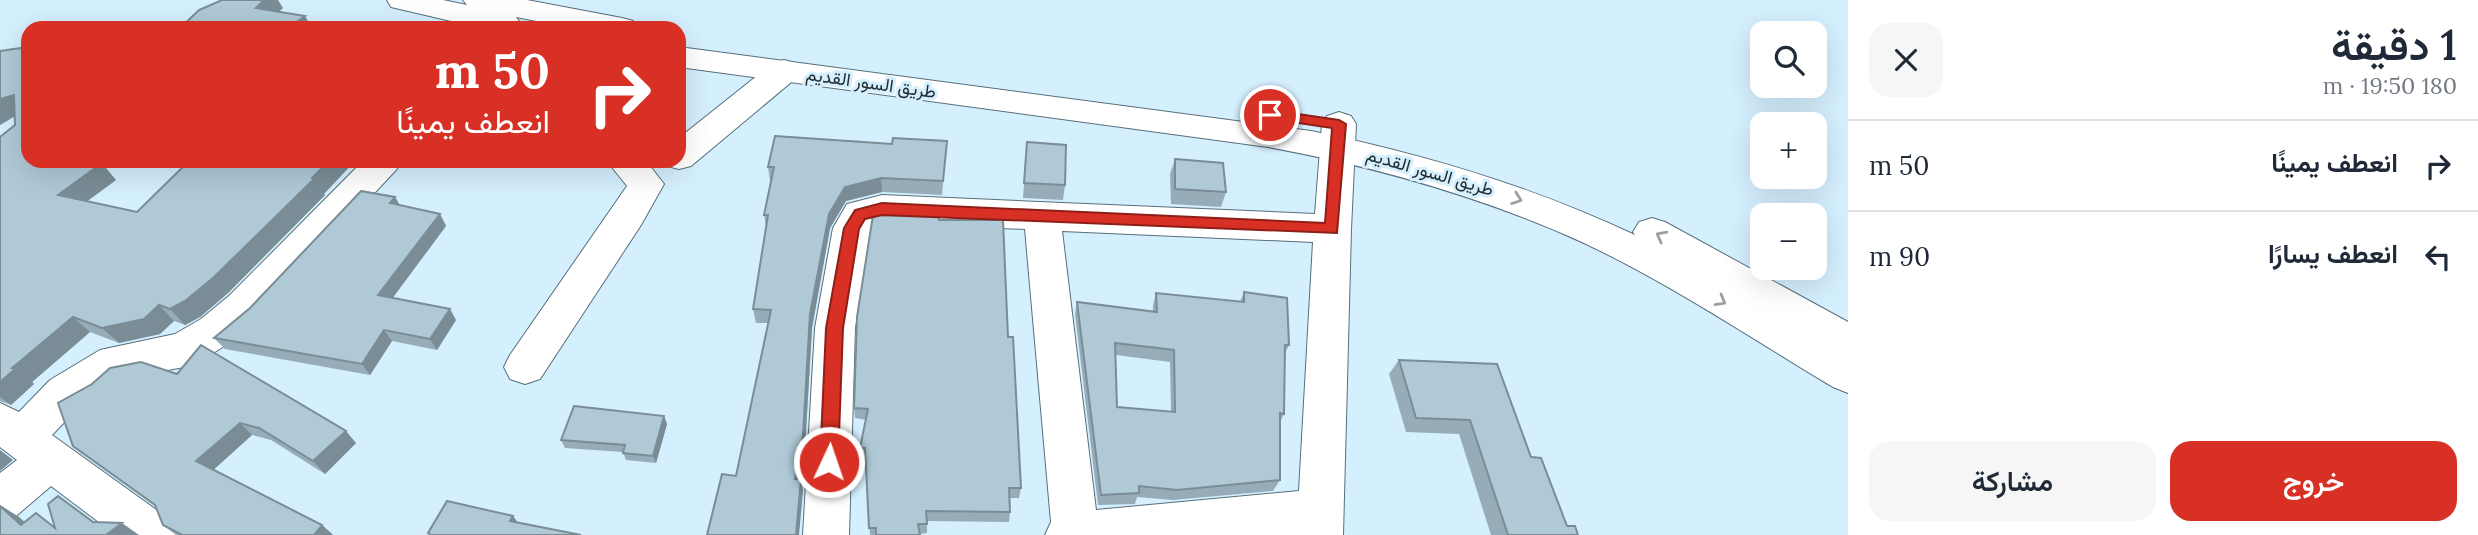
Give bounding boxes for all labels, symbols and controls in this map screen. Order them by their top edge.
text: 1 دقيقة [2331,18,2457,72]
map controls [1750,21,1827,280]
button: search [1750,21,1827,98]
button: close [1869,23,1943,97]
text: 50 m [434,39,550,101]
icon: right [574,49,665,140]
street label: طريق السور القديم [804,62,938,104]
text: 180 m · 19:50 [2323,71,2457,100]
pin [1240,85,1300,145]
icon: arrive [1251,96,1289,134]
text: انعطف يمينًا [396,101,550,142]
button: + [1750,112,1827,189]
street label: طريق السور القديم [1364,142,1496,202]
text: انعطف يمينًا [2271,146,2398,179]
icon: right [2419,147,2457,185]
text: 50 m [1869,149,1929,182]
one-way arrow [1511,191,1523,205]
button: − [1750,203,1827,280]
one-way arrow [1656,231,1668,245]
text: انعطف يسارًا [2268,237,2398,270]
icon: left [2419,238,2457,276]
text: 90 m [1869,240,1930,273]
one-way arrow [1713,292,1726,305]
position arrow [792,425,866,499]
button: مشاركة [1869,441,2156,521]
button: خروج [2170,441,2457,521]

